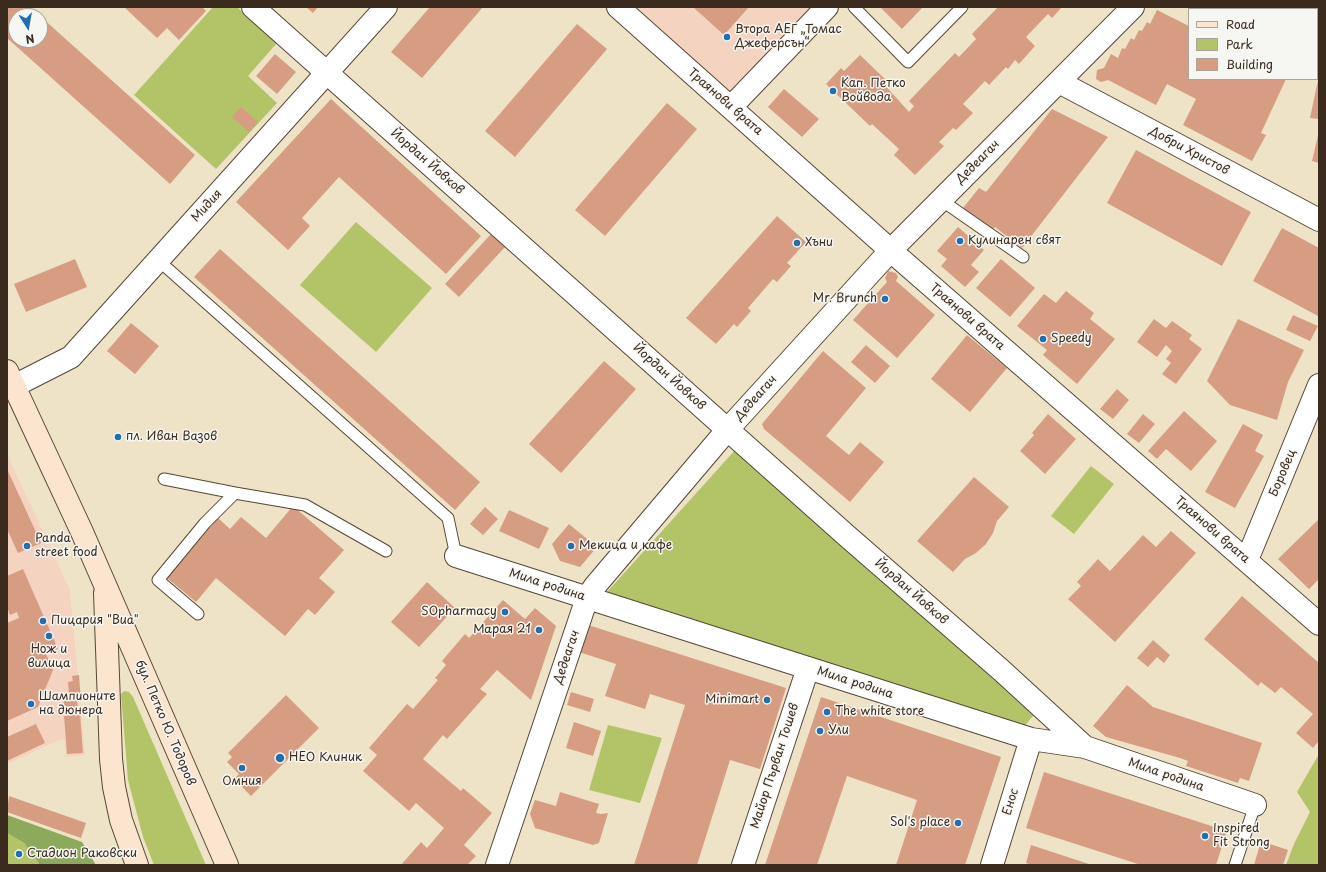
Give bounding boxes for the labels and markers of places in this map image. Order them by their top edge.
place label: Втора АЕГ „Томас Джеферсън“ [735,23,842,51]
marker: Втора АЕГ „Томас Джеферсън“ [722,32,732,42]
place label: Кап. Петко Войвода [841,77,906,105]
marker: Кап. Петко Войвода [828,86,838,96]
place label: Кулинарен свят [968,234,1061,248]
place label: Хъни [805,236,833,250]
marker: Кулинарен свят [955,236,965,246]
marker: Хъни [792,238,802,248]
place label: Mr. Brunch [813,292,877,306]
marker: Mr. Brunch [880,294,890,304]
place label: Speedy [1051,332,1092,346]
marker: Speedy [1038,334,1048,344]
place label: пл. Иван Вазов [126,430,217,444]
marker: пл. Иван Вазов [113,432,123,442]
place label: Panda street food [35,532,98,560]
place label: Мекица и кафе [579,539,672,553]
marker: Panda street food [22,541,32,551]
marker: Мекица и кафе [566,541,576,551]
place label: SOpharmacy [421,605,497,619]
marker: SOpharmacy [500,607,510,617]
place label: Пицария "Виа" [51,614,139,628]
marker: Пицария "Виа" [38,616,48,626]
place label: Марая 21 [473,623,531,637]
marker: Марая 21 [534,625,544,635]
marker: Нож и вилица [44,631,54,641]
place label: Нож и вилица [27,643,71,671]
place label: Шампионите на дюнера [39,690,116,718]
place label: Minimart [705,693,759,707]
marker: Minimart [762,695,772,705]
marker: Шампионите на дюнера [26,699,36,709]
place label: The white store [835,705,924,719]
marker: The white store [822,707,832,717]
place label: Ули [828,724,849,738]
marker: Ули [815,726,825,736]
place label: НЕО Клиник [289,751,362,765]
marker: НЕО Клиник [274,752,286,764]
marker: Омния [237,763,247,773]
place label: Омния [222,775,262,789]
place label: Sol's place [890,816,950,830]
marker: Sol's place [953,818,963,828]
place label: Inspired Fit Strong [1213,822,1270,850]
marker: Inspired Fit Strong [1200,831,1210,841]
place label: Стадион Раковски [27,847,137,861]
marker: Стадион Раковски [14,849,24,859]

